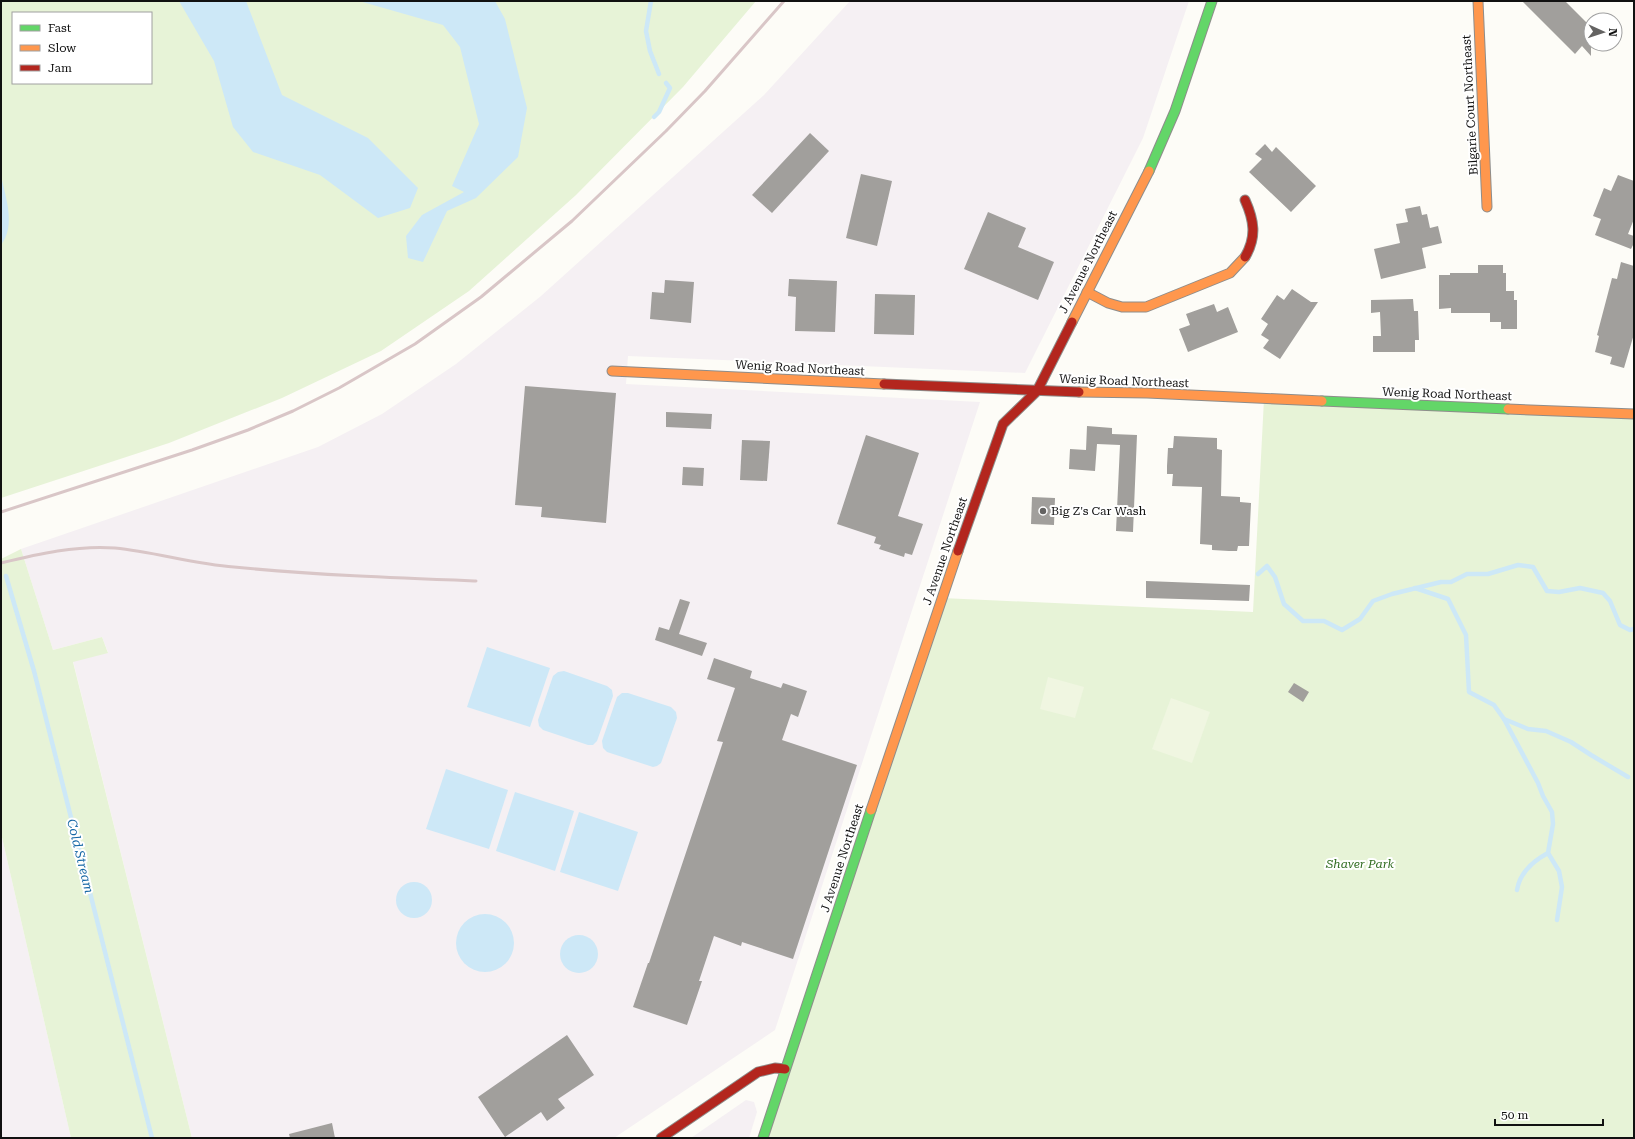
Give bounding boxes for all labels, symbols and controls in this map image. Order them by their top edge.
legend [12,12,152,84]
north arrow [1583,12,1623,52]
text: Fast [48,21,72,35]
text: N [1606,28,1619,38]
street label: Bilgarie Court Northeast [1459,34,1481,176]
text: Slow [48,41,76,55]
text: Jam [48,61,72,75]
street label: J Avenue Northeast [1056,208,1120,316]
street label: Wenig Road Northeast [735,358,866,378]
street label: Wenig Road Northeast [1059,372,1190,390]
street label: Wenig Road Northeast [1382,385,1513,403]
street label: J Avenue Northeast [920,495,970,607]
place label: Big Z's Car Wash [1051,504,1146,518]
marker: Big Z's Car Wash [1038,506,1048,516]
street label: J Avenue Northeast [818,801,866,914]
water label: Cold Stream [64,817,97,895]
park label: Shaver Park [1325,857,1394,871]
scale bar [1495,1101,1603,1127]
text: 50 m [1501,1108,1528,1122]

